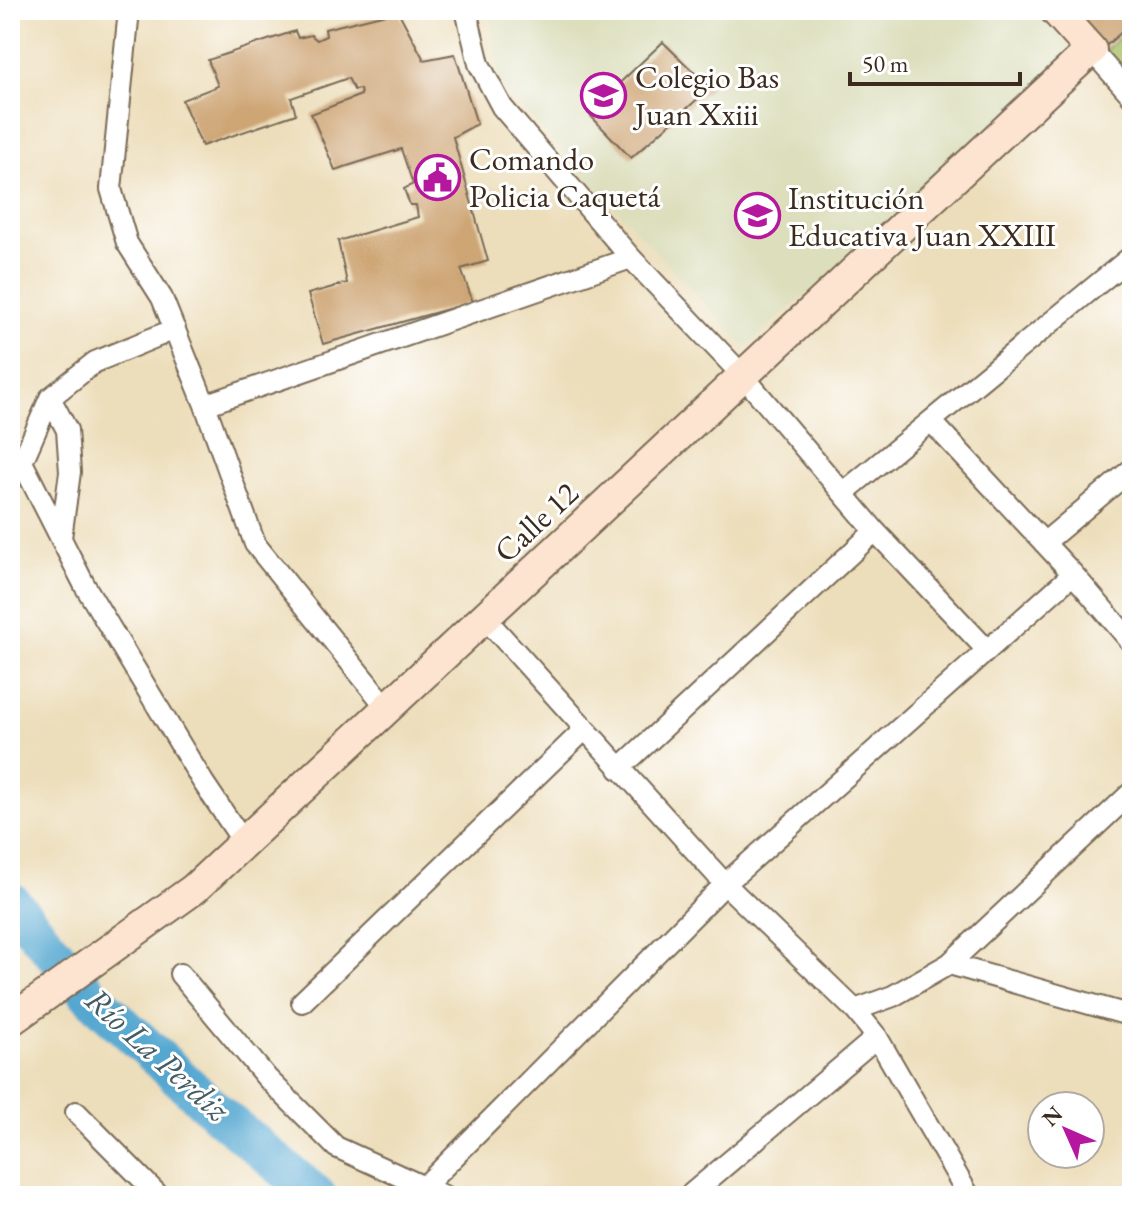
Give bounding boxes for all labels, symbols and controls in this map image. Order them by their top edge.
scale bar [850,36,1020,86]
text: 50 m [862,48,909,79]
place label: Colegio Bas Juan Xxiii [632,56,779,135]
school or university icon: Colegio Bas Juan Xxiii [580,71,628,119]
place label: Comando Policia Caquetá [469,138,661,217]
public building icon: Comando Policia Caquetá [414,153,462,201]
place label: Institución Educativa Juan XXIII [788,177,1056,256]
school or university icon: Institución Educativa Juan XXIII [733,192,781,240]
street label: Calle 12 [485,472,588,572]
water label: Río La Perdiz [76,977,240,1131]
north arrow [1026,1090,1106,1170]
text: N [1036,1100,1069,1133]

